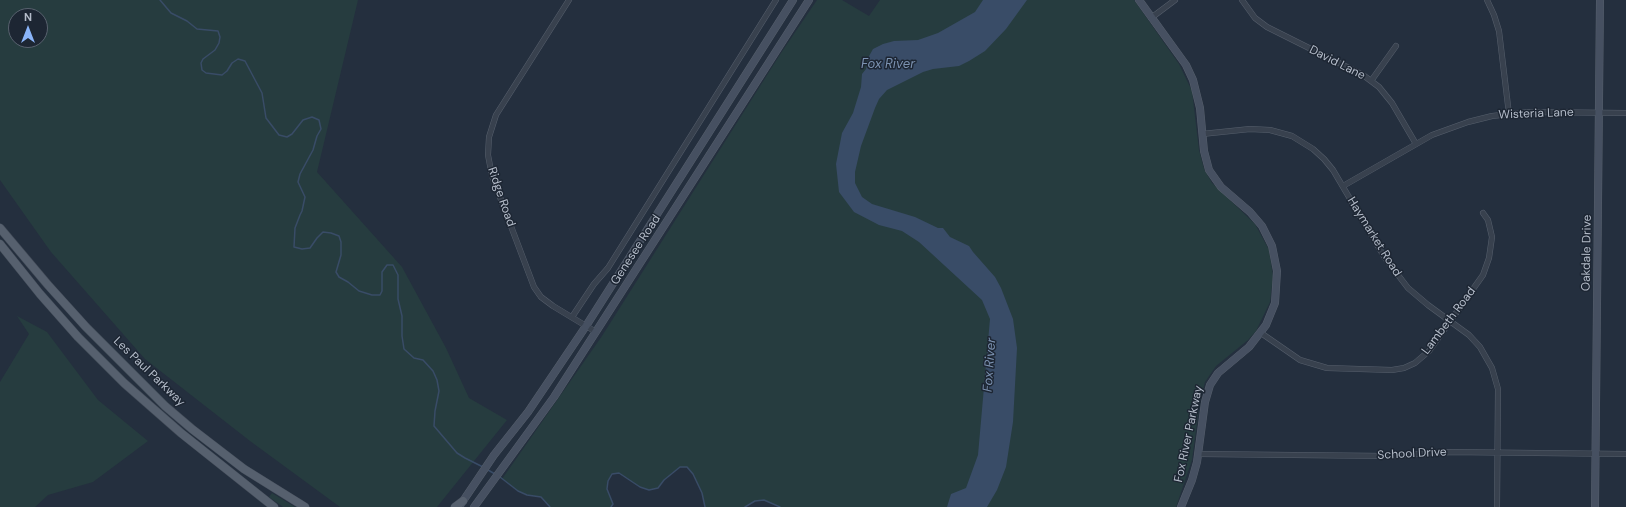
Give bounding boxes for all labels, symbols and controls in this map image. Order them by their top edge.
north arrow [8,8,48,48]
text: N [24,10,32,24]
street label: David Lane [1307,43,1367,83]
water label: Fox River [861,57,915,73]
street label: Wisteria Lane [1498,105,1574,123]
street label: Ridge Road [484,165,518,229]
street label: Haymarket Road [1344,195,1404,279]
street label: Genesee Road [608,212,664,288]
street label: Oakdale Drive [1579,215,1595,291]
street label: Lambeth Road [1419,285,1479,357]
street label: Les Paul Parkway [110,334,188,410]
water label: Fox River [980,337,1000,393]
street label: Fox River Parkway [1172,384,1206,484]
street label: School Drive [1377,445,1447,463]

